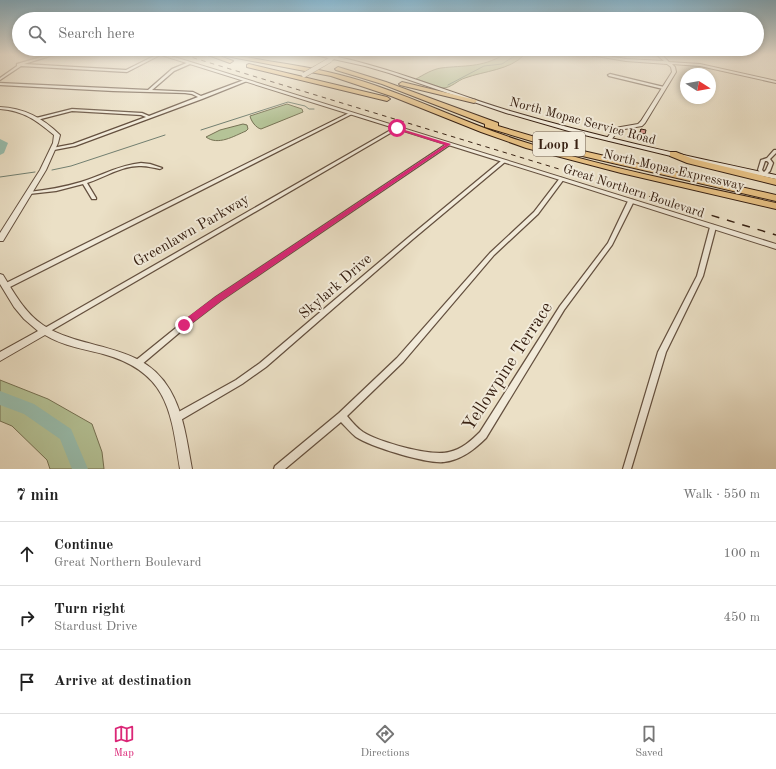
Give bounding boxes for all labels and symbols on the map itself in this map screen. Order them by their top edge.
north arrow [680,68,716,104]
street label: North Mopac Service Road [508,96,657,147]
route start [388,119,406,137]
road number: Loop 1 [533,132,585,156]
street label: North Mopac Expressway [602,148,746,193]
street label: Great Northern Boulevard [561,162,706,220]
street label: Greenlawn Parkway [131,192,252,271]
street label: Skylark Drive [297,252,375,323]
street label: Yellowpine Terrace [460,299,556,434]
route end [175,316,193,334]

